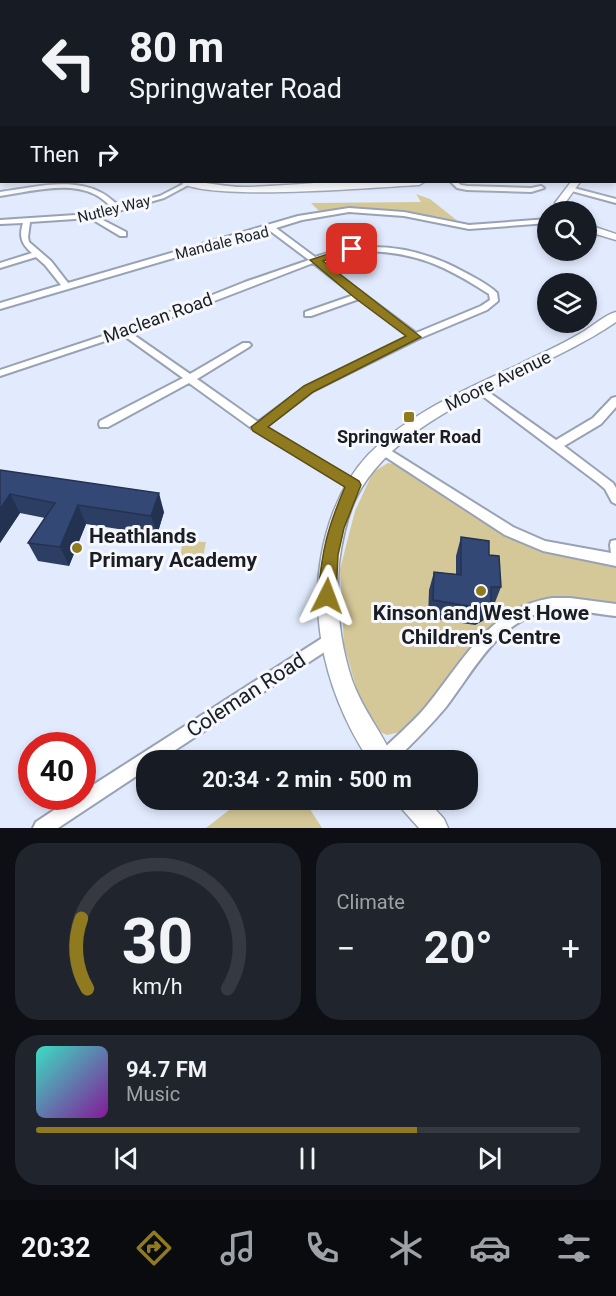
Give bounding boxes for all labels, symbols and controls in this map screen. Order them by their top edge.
text: 80 m [129,23,224,72]
icon: left [30,24,108,102]
text: Springwater Road [129,73,342,105]
icon: right [91,138,124,171]
text: Then [30,142,79,167]
street label: Nutley Way [76,191,152,227]
map controls [537,201,597,333]
button: search [537,201,597,261]
street label: Mandale Road [173,223,271,263]
pin [326,223,377,274]
icon: arrive [335,232,368,265]
button: layers [537,273,597,333]
street label: Maclean Road [101,288,215,347]
street label: Moore Avenue [441,346,554,415]
marker: Springwater Road [402,410,416,424]
place label: Springwater Road [337,426,481,447]
place label: Heathlands Primary Academy [89,524,258,572]
marker: Heathlands Primary Academy [70,541,84,555]
position arrow [295,564,359,628]
marker: Kinson and West Howe Children's Centre [474,584,488,598]
place label: Kinson and West Howe Children's Centre [373,601,589,649]
street label: Coleman Road [182,648,310,742]
speed limit sign: 40 [18,732,96,810]
text: 20:34 · 2 min · 500 m [202,767,412,792]
text: Climate [337,890,405,914]
text: 30 [122,905,194,978]
text: 20° [424,921,493,974]
text: − [337,929,355,968]
text: + [561,929,580,968]
text: km/h [133,974,183,999]
text: 94.7 FM [126,1057,207,1082]
text: Music [126,1082,180,1106]
icon: previous [110,1142,143,1175]
icon: pause [291,1142,324,1175]
icon: next [473,1142,506,1175]
icon: directions [133,1227,175,1269]
icon: music [217,1227,259,1269]
icon: phone [301,1227,343,1269]
icon: climate [385,1227,427,1269]
icon: car [469,1227,511,1269]
icon: filters [553,1227,595,1269]
text: 20:32 [21,1232,91,1264]

